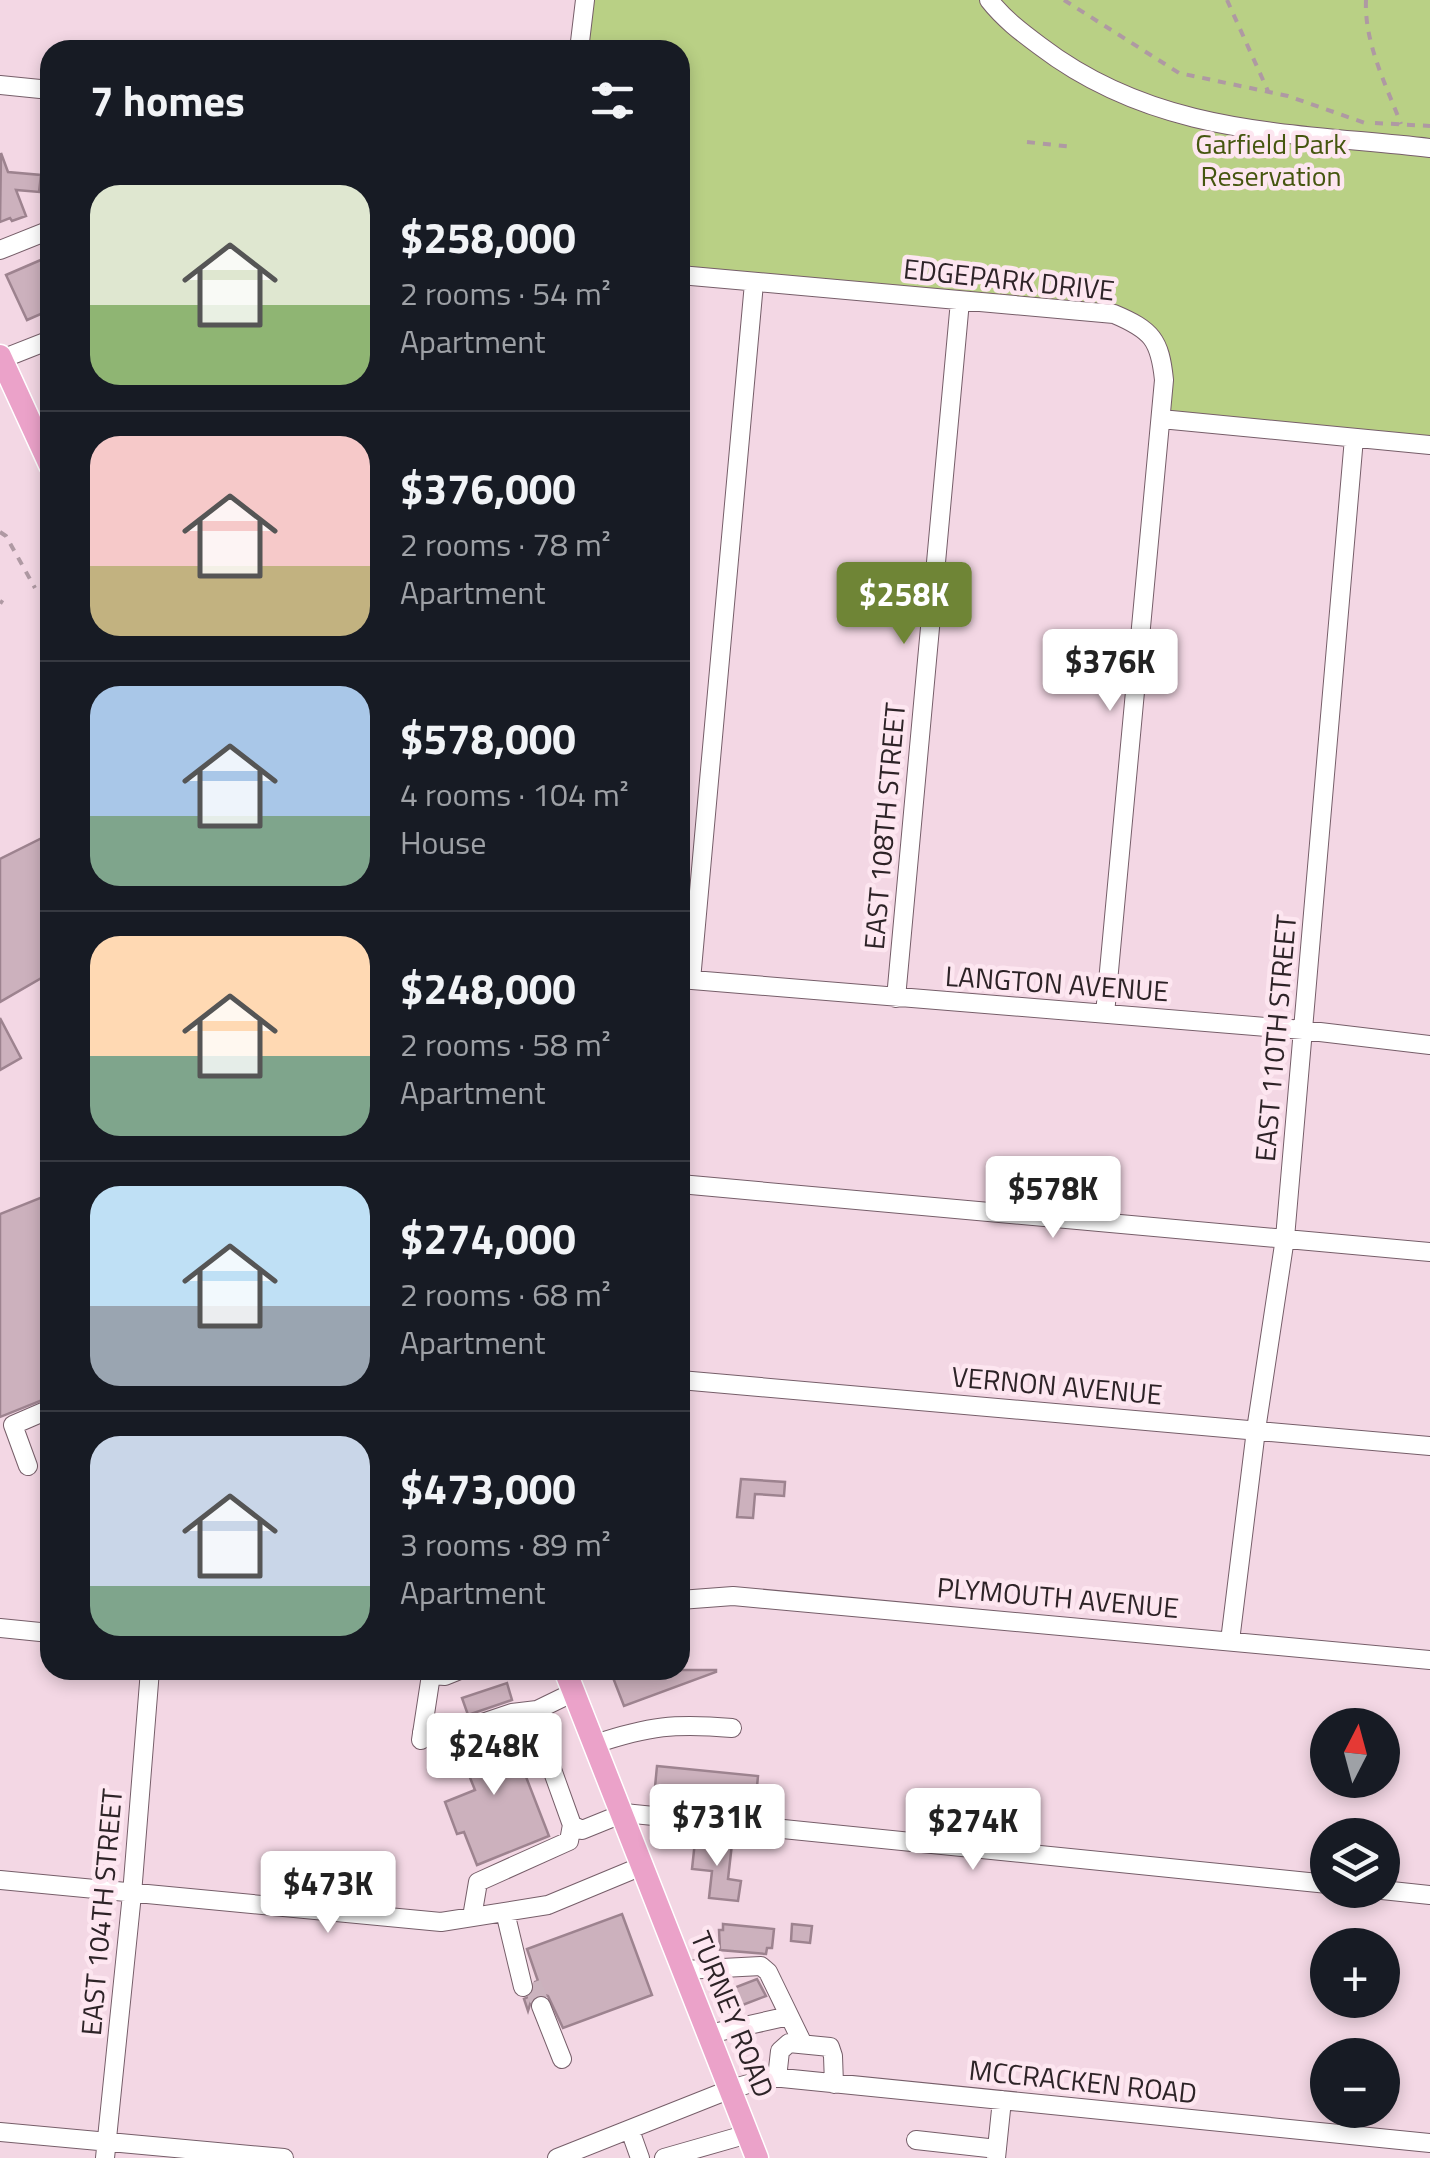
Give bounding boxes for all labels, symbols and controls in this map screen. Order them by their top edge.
text: 7 homes [90,68,245,132]
icon: filters [585,73,640,128]
park label: Garfield Park Reservation [1195,122,1347,197]
text: $258,000 [400,205,576,269]
icon: home [170,225,290,345]
street label: EDGEPARK DRIVE [901,247,1117,311]
text: 2 rooms · 54 m² [400,269,611,317]
text: Apartment [400,317,546,365]
text: $376,000 [400,456,576,520]
icon: home [170,476,290,596]
text: 2 rooms · 78 m² [400,520,611,568]
pin: $258K [834,562,974,647]
text: Apartment [400,568,546,616]
text: $258K [859,570,949,618]
pin: $376K [1040,629,1180,714]
text: $376K [1065,637,1155,685]
street label: EAST 108TH STREET [852,700,916,951]
text: $578,000 [400,706,576,770]
icon: home [170,726,290,846]
text: 4 rooms · 104 m² [400,770,629,818]
text: House [400,818,486,866]
street label: EAST 110TH STREET [1243,912,1307,1163]
street label: LANGTON AVENUE [944,954,1170,1012]
text: $248,000 [400,956,576,1020]
icon: home [170,976,290,1096]
text: 2 rooms · 58 m² [400,1020,611,1068]
text: Apartment [400,1068,546,1116]
pin: $578K [983,1156,1123,1241]
text: $578K [1008,1164,1098,1212]
text: $274,000 [400,1206,576,1270]
icon: home [170,1226,290,1346]
text: 2 rooms · 68 m² [400,1270,611,1318]
text: Apartment [400,1318,546,1366]
street label: VERNON AVENUE [950,1354,1164,1416]
text: $473,000 [400,1456,576,1520]
icon: home [170,1476,290,1596]
text: 3 rooms · 89 m² [400,1520,611,1568]
street label: PLYMOUTH AVENUE [935,1565,1181,1629]
text: Apartment [400,1568,546,1616]
north arrow [1310,1708,1400,1798]
map controls [1310,1708,1400,2128]
pin: $248K [424,1713,564,1798]
text: $248K [449,1721,539,1769]
pin: $731K [647,1784,787,1869]
street label: EAST 104TH STREET [69,1786,133,2037]
pin: $274K [903,1788,1043,1873]
text: $731K [672,1792,762,1840]
text: $274K [928,1796,1018,1844]
button: layers [1310,1818,1400,1908]
pin: $473K [258,1851,398,1936]
text: $473K [283,1859,373,1907]
street label: TURNEY ROAD [680,1924,786,2104]
button: + [1310,1928,1400,2018]
button: − [1310,2038,1400,2128]
street label: MCCRACKEN ROAD [967,2048,1199,2114]

